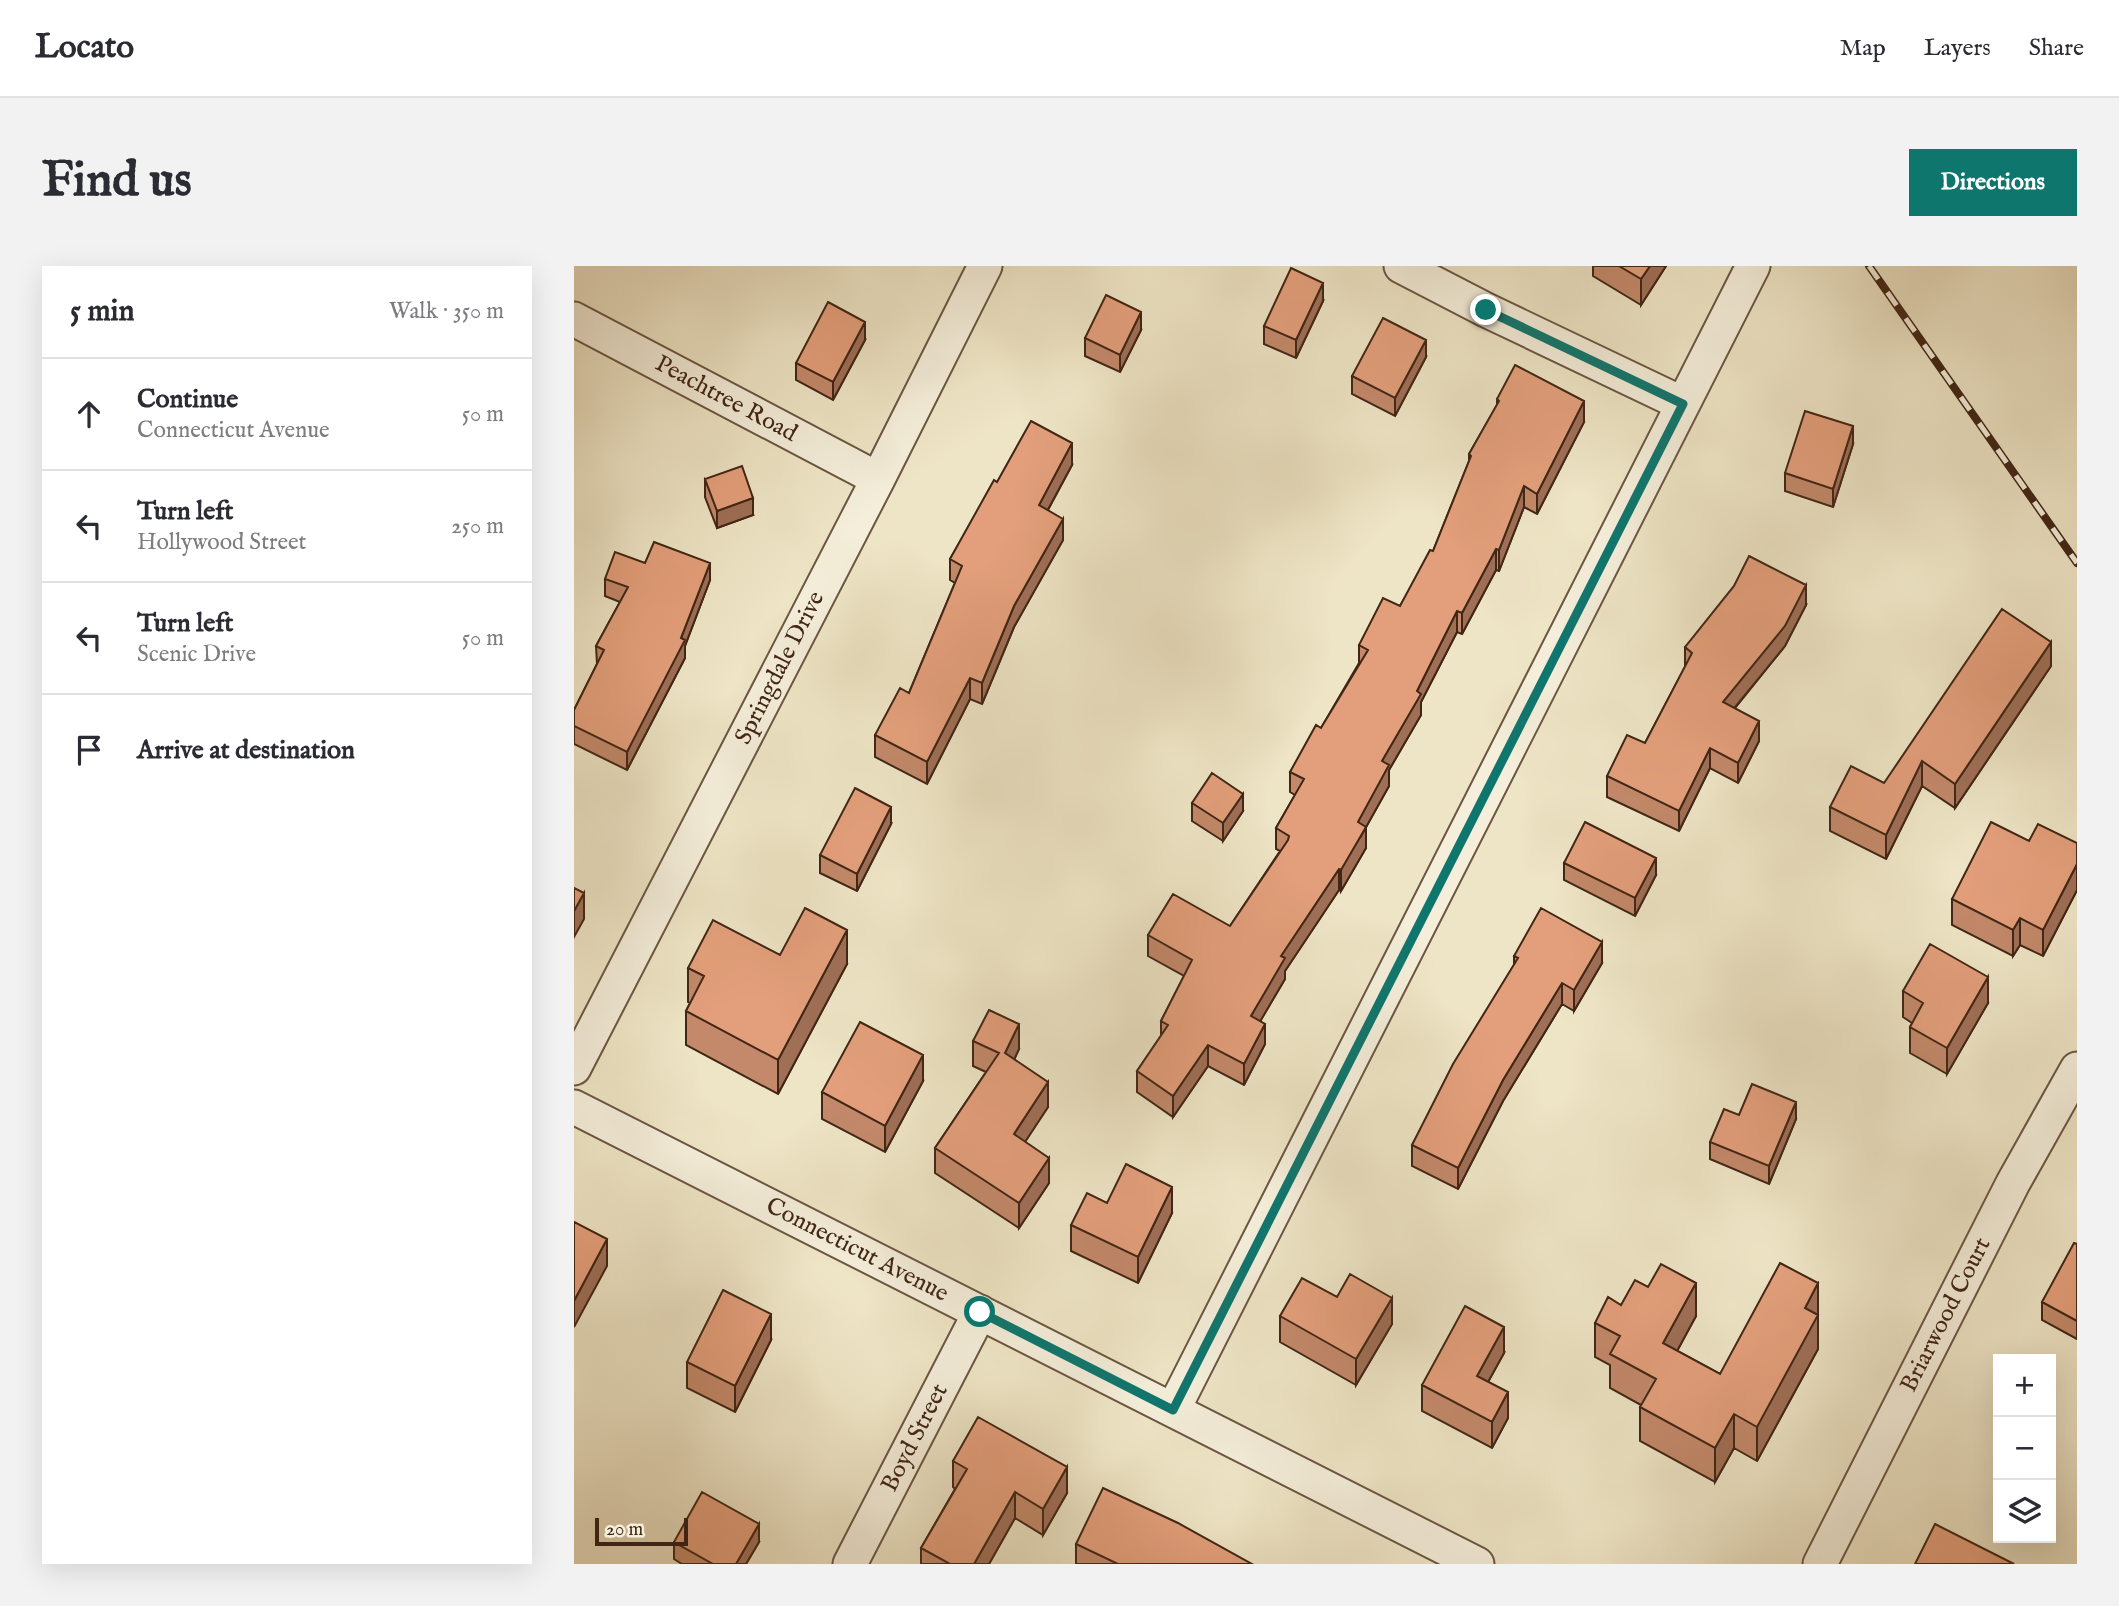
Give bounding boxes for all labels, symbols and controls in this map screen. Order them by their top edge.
text: Locato [35,27,134,69]
text: Map [1840,33,1886,64]
text: Layers [1924,33,1991,64]
text: Share [2029,33,2084,64]
button: Directions [1909,149,2077,216]
text: Find us [42,151,192,213]
text: 5 min [70,293,135,331]
route end [1470,294,1501,325]
text: Walk · 350 m [389,297,504,326]
street label: Peachtree Road [650,349,803,450]
text: Continue [137,383,238,416]
icon: ahead [70,395,108,433]
text: 50 m [462,400,504,429]
text: Connecticut Avenue [137,416,330,445]
text: Turn left [137,495,234,528]
icon: left [70,507,108,545]
text: 250 m [451,512,504,541]
text: Hollywood Street [137,528,307,557]
street label: Springdale Drive [728,586,832,750]
text: Turn left [137,607,234,640]
icon: left [70,619,108,657]
text: 50 m [462,624,504,653]
text: Scenic Drive [137,640,256,669]
icon: arrive [70,731,108,769]
text: Arrive at destination [137,734,355,767]
street label: Connecticut Avenue [760,1191,954,1309]
street label: Briarwood Court [1894,1233,1998,1397]
route start [964,1296,995,1327]
map controls [1993,1354,2056,1543]
button: + [1993,1354,2056,1417]
street label: Boyd Street [874,1379,956,1497]
button: − [1993,1417,2056,1480]
button: layers [1993,1480,2056,1543]
scale bar [595,1515,688,1547]
text: 20 m [606,1518,643,1542]

